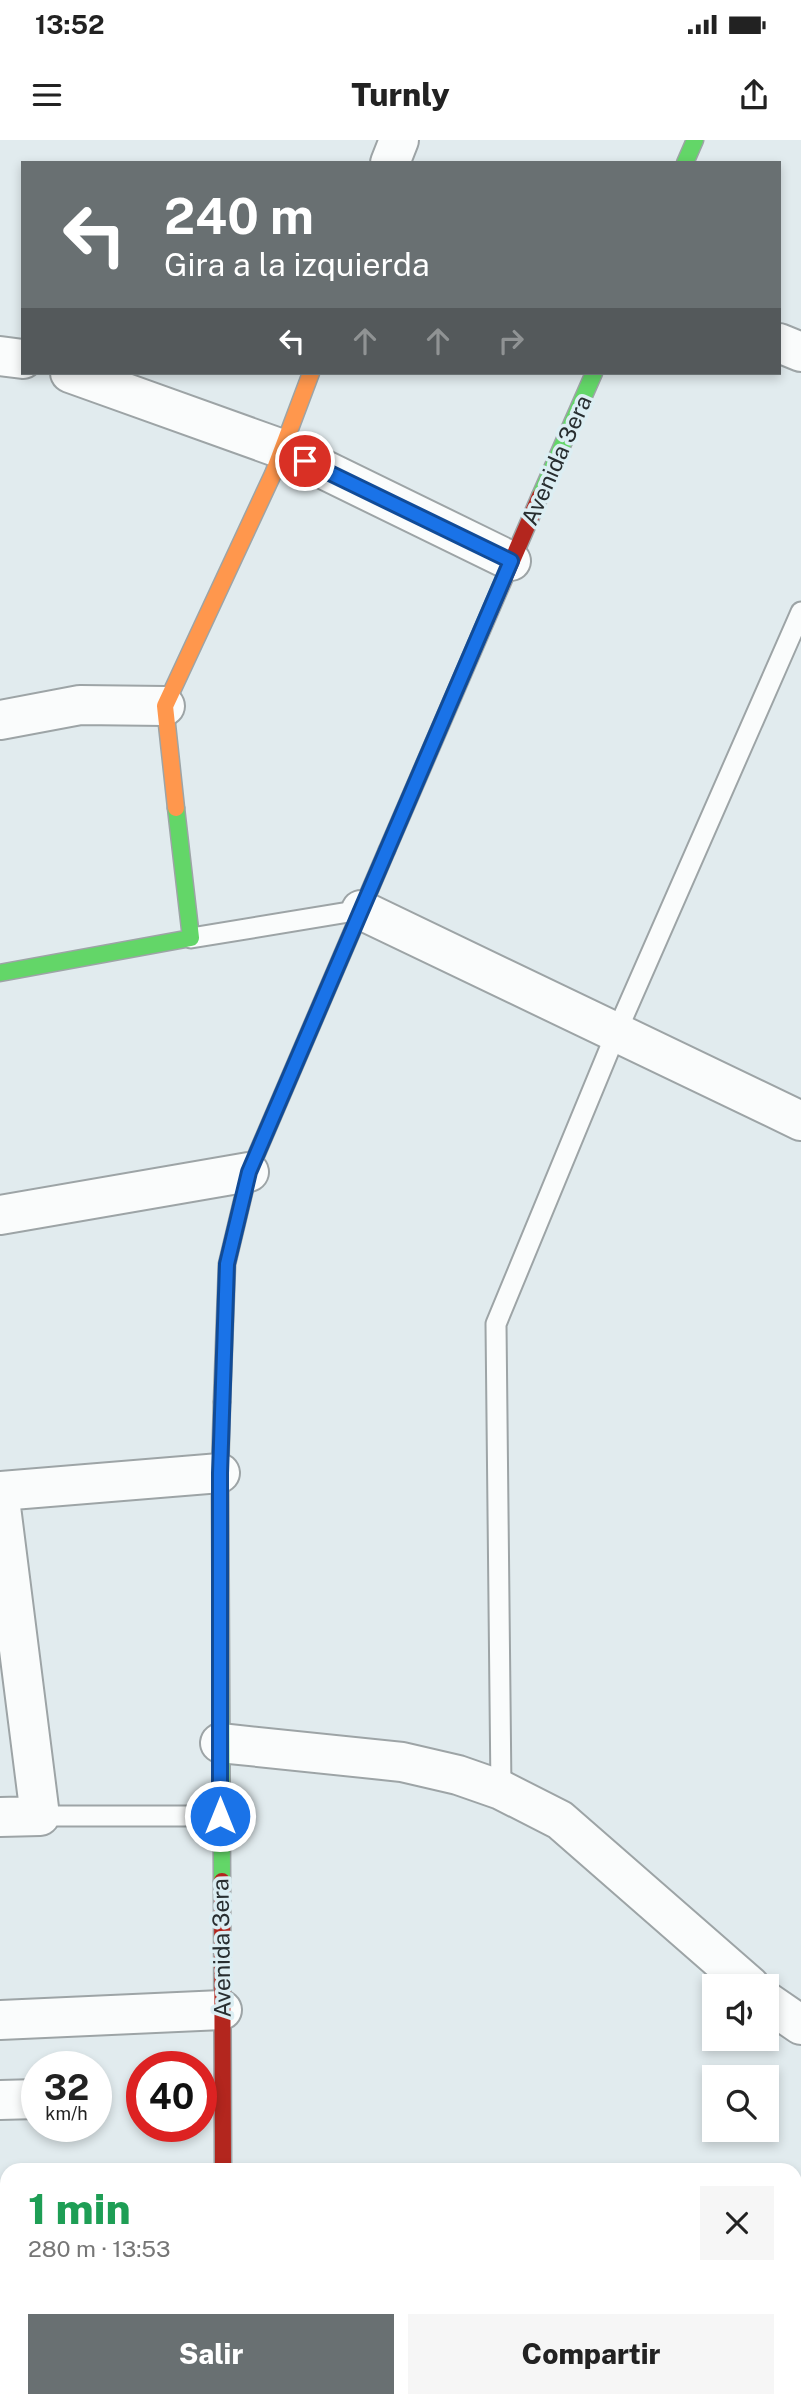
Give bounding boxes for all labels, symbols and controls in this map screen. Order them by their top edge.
text: 13:52 [35,9,105,40]
icon: menu [28,76,66,114]
text: Turnly [351,76,450,113]
icon: share [735,76,773,114]
text: 240 m [164,187,314,245]
icon: left [49,189,140,280]
text: Gira a la izquierda [164,246,430,283]
icon: left [273,322,311,360]
icon: ahead [346,322,384,360]
icon: ahead [419,322,457,360]
icon: right [492,322,530,360]
street label: Avenida 3era [515,391,597,529]
pin [275,431,335,491]
icon: arrive [286,442,324,480]
position arrow [183,1779,257,1853]
street label: Avenida 3era [206,1878,236,2018]
map controls [702,1974,779,2142]
button: sound [702,1974,779,2051]
speed limit sign: 40 [126,2051,217,2142]
button: search [702,2065,779,2142]
text: 32 [44,2067,89,2108]
text: km/h [45,2103,88,2124]
text: 1 min [28,2184,131,2233]
button: close [700,2186,774,2260]
text: 280 m · 13:53 [28,2235,171,2262]
button: Salir [28,2314,394,2394]
button: Compartir [408,2314,774,2394]

